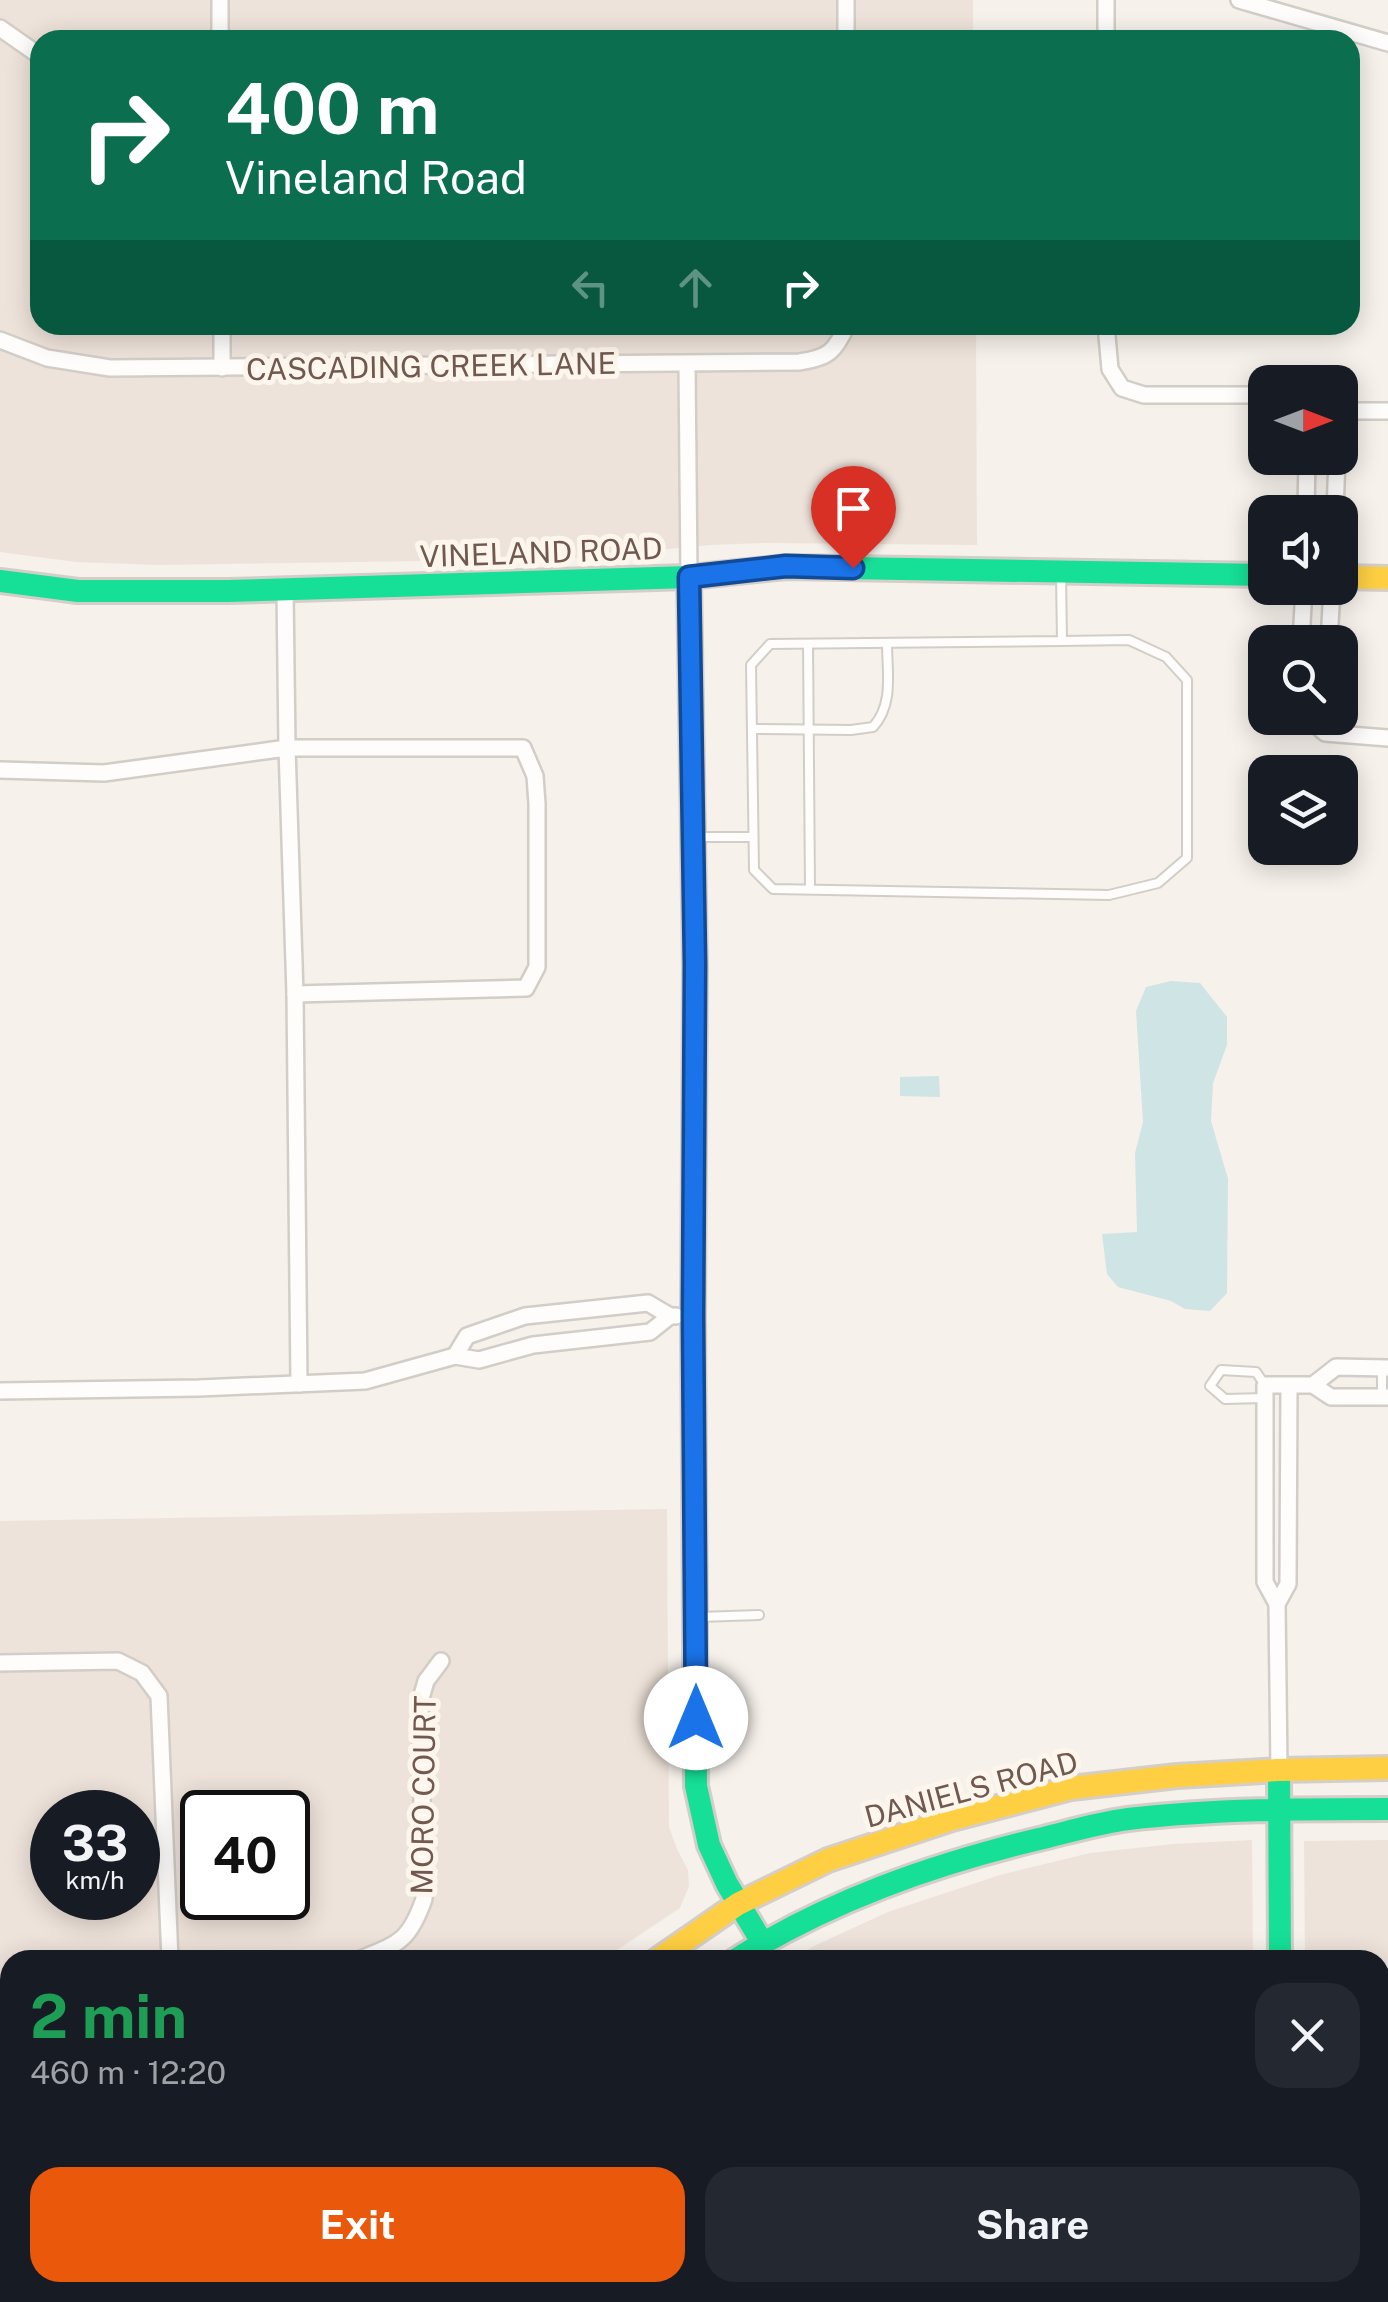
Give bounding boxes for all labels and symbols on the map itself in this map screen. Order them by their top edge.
street label: CASCADING CREEK LANE [246,345,616,387]
north arrow [1248,365,1358,475]
pin [811,466,896,569]
street label: VINELAND ROAD [419,530,663,574]
position arrow [644,1666,748,1770]
street label: MORO COURT [403,1695,443,1895]
street label: DANIELS ROAD [860,1743,1082,1835]
speed limit sign: 40 [180,1790,310,1920]

